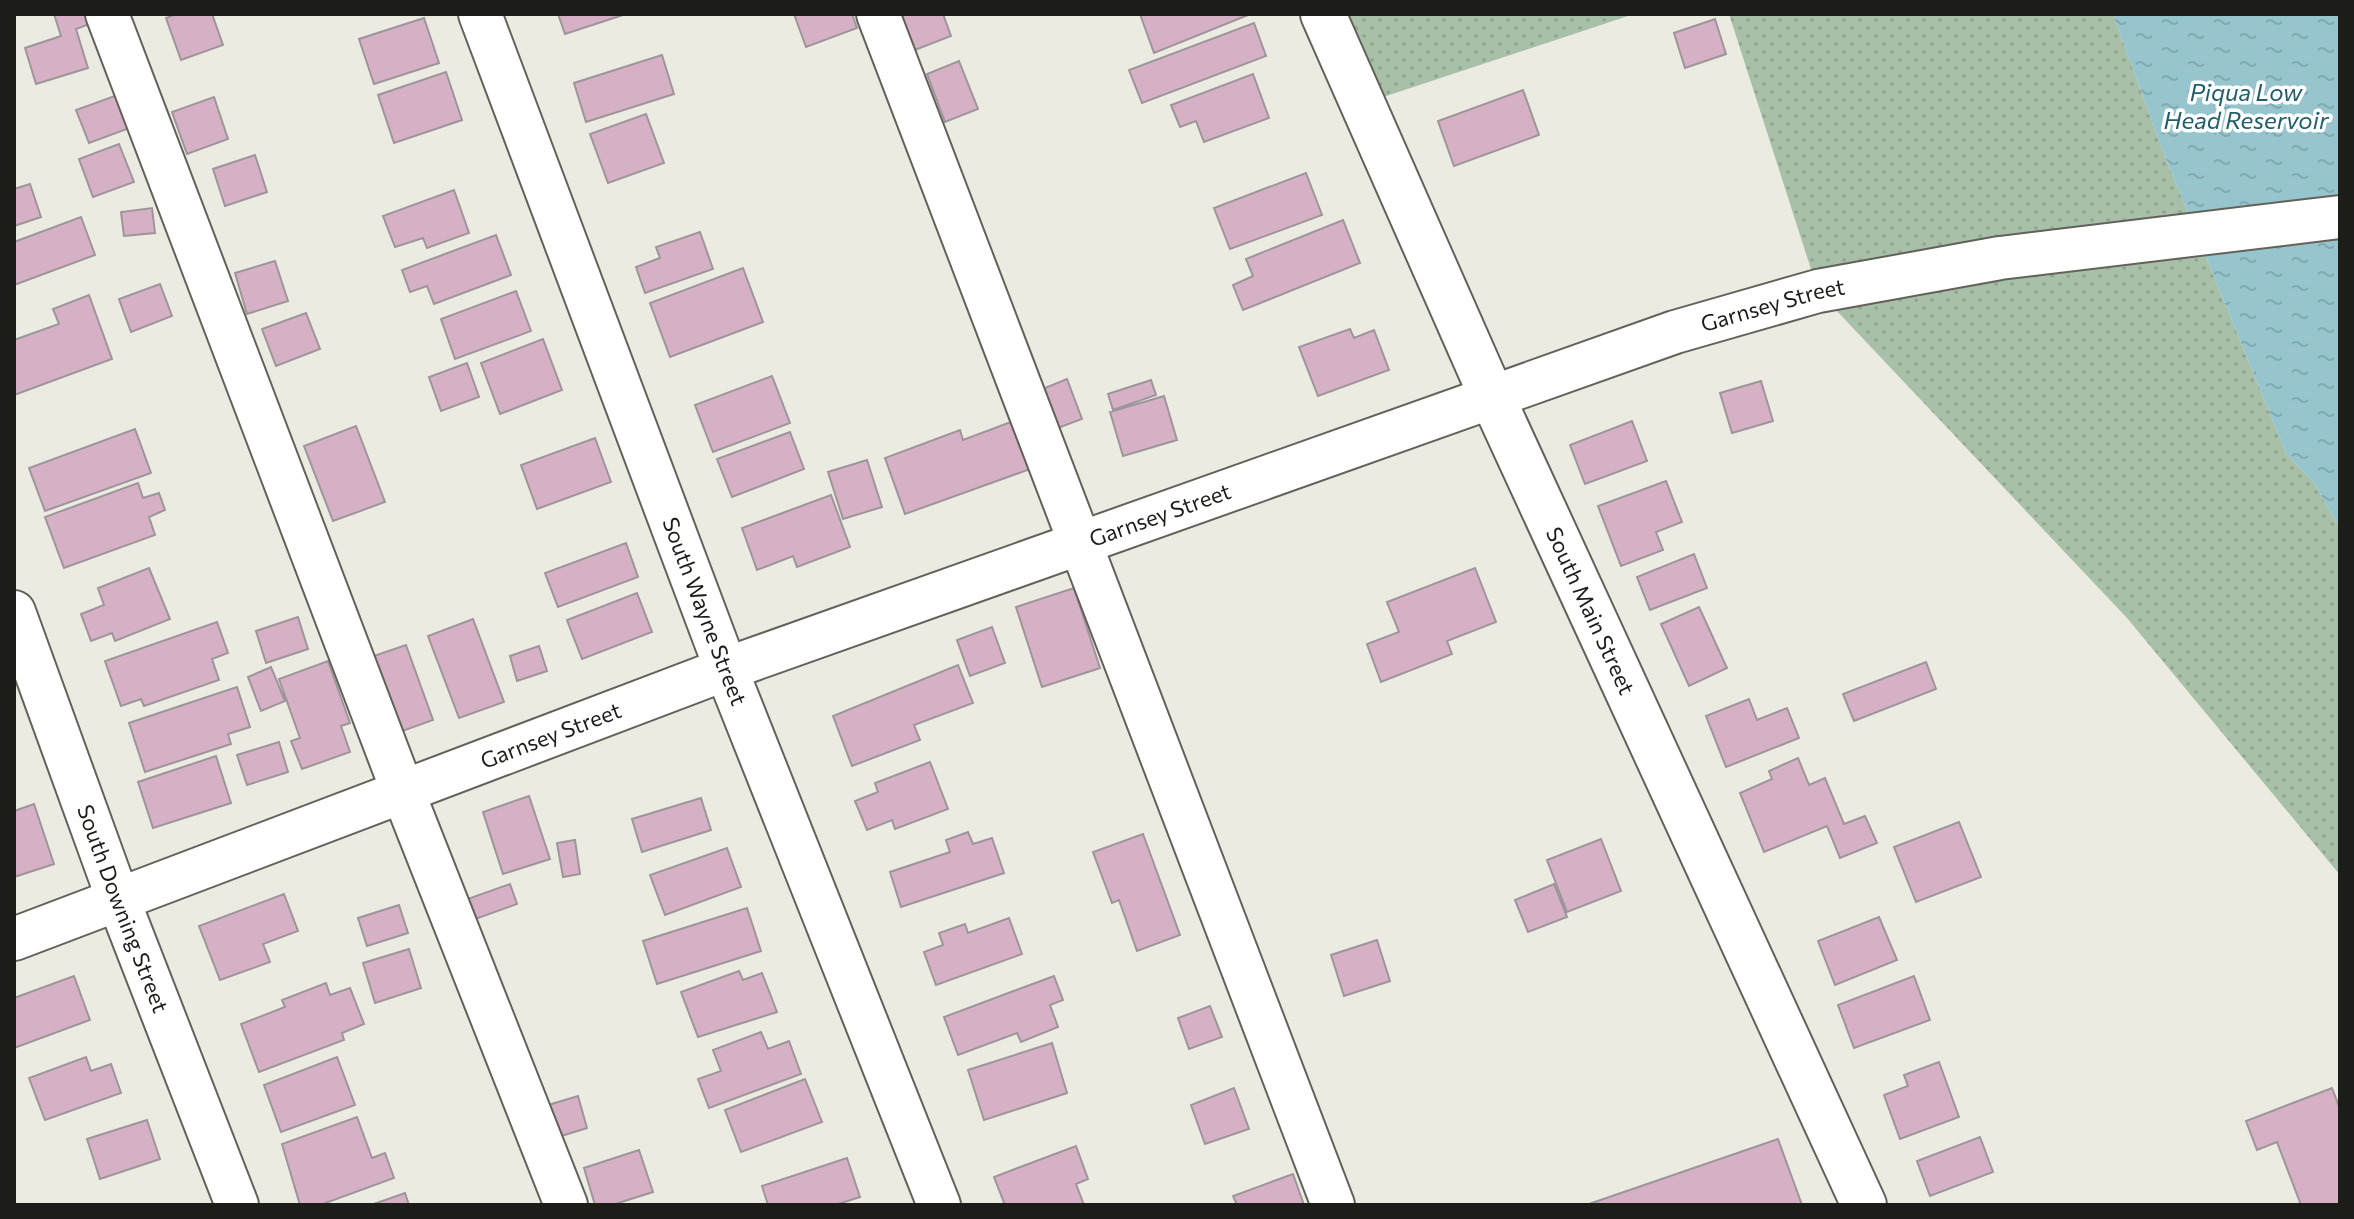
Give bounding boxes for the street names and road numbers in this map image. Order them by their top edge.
street label: Garnsey Street [1697,272,1847,337]
street label: Garnsey Street [1085,477,1234,552]
street label: South Wayne Street [657,513,753,709]
street label: South Main Street [1541,523,1641,699]
street label: Garnsey Street [476,696,625,774]
street label: South Downing Street [72,801,175,1016]

